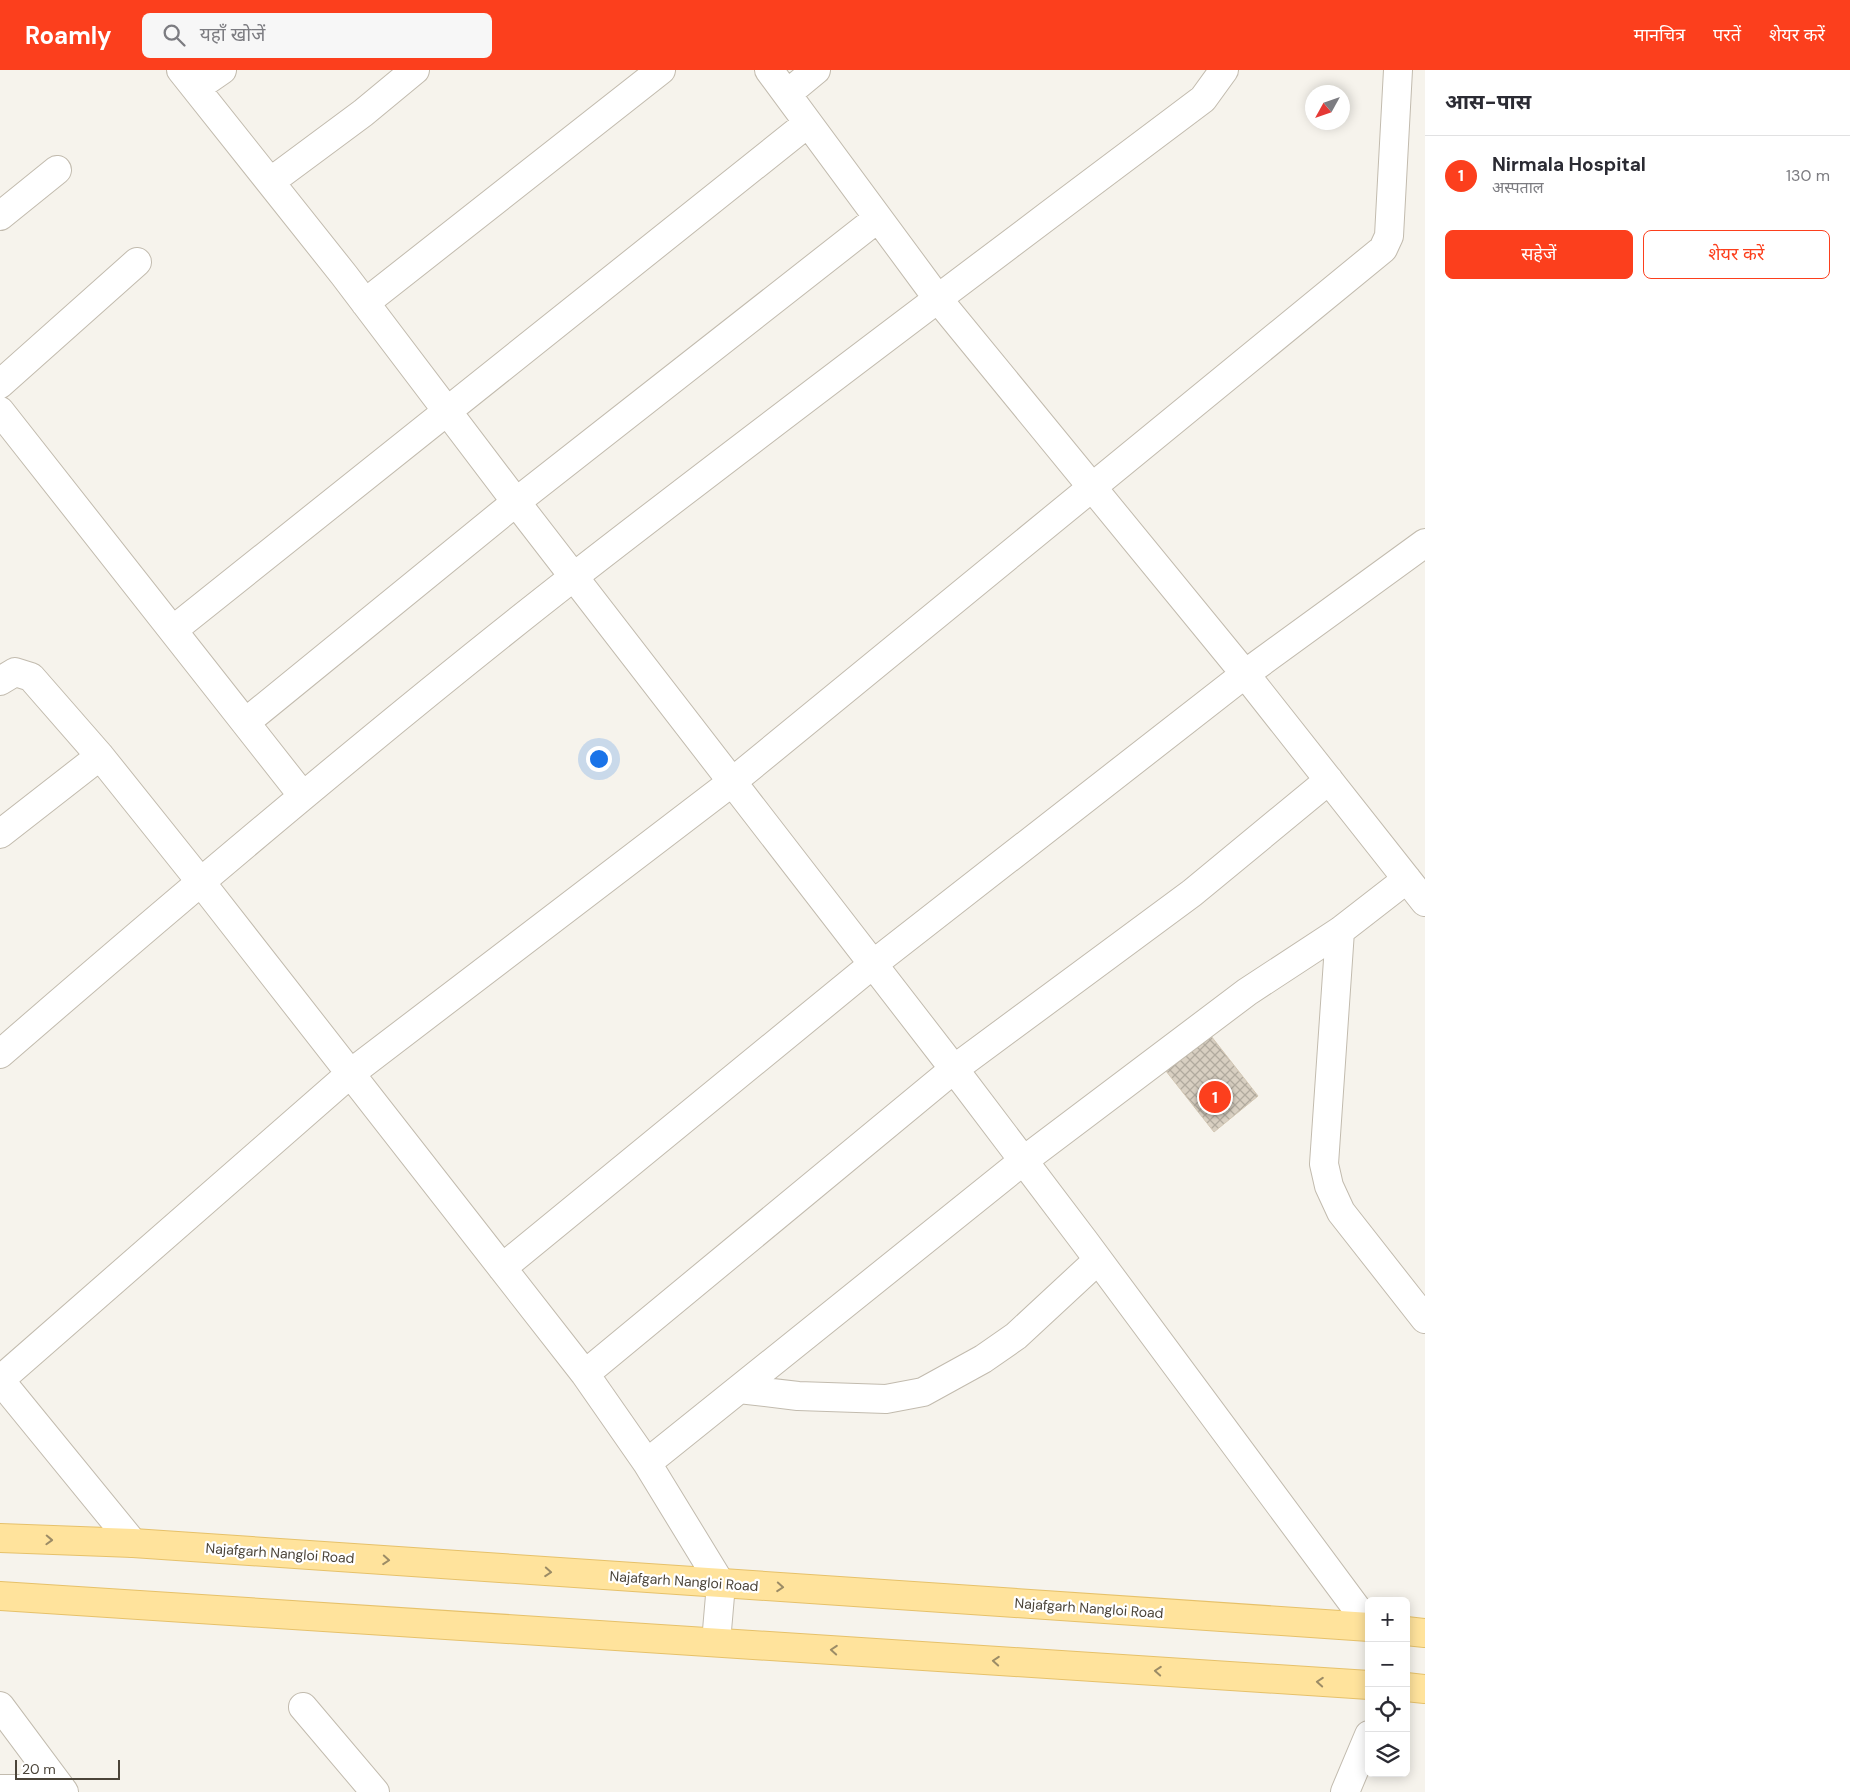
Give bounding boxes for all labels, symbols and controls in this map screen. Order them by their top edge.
search box [142,13,492,58]
text: Roamly [25,20,112,51]
icon: search [160,21,188,49]
text: यहाँ खोजें [200,22,265,47]
text: मानचित्र [1634,23,1685,47]
text: परतें [1713,23,1741,47]
text: शेयर करें [1769,23,1825,47]
north arrow [1305,85,1350,130]
text: आस-पास [1445,88,1531,116]
text: Nirmala Hospital [1492,152,1646,177]
text: 1 [1458,165,1464,186]
text: 130 m [1786,165,1830,186]
text: अस्पताल [1492,177,1544,198]
button: सहेजें [1445,230,1633,279]
button: शेयर करें [1643,230,1830,279]
your location [586,746,612,772]
pin: 1 [1199,1078,1231,1116]
one-way arrow [45,1535,53,1545]
street label: Najafgarh Nangloi Road [205,1539,355,1567]
one-way arrow [382,1555,390,1566]
one-way arrow [544,1566,552,1577]
street label: Najafgarh Nangloi Road [609,1567,759,1595]
one-way arrow [776,1582,784,1593]
street label: Najafgarh Nangloi Road [1014,1594,1164,1622]
map controls [1365,1597,1410,1777]
button: + [1365,1597,1410,1642]
button: − [1365,1642,1410,1687]
one-way arrow [829,1645,837,1656]
one-way arrow [992,1655,1000,1666]
one-way arrow [1154,1666,1162,1677]
one-way arrow [1316,1676,1324,1687]
button: locate [1365,1687,1410,1732]
button: layers [1365,1732,1410,1777]
scale bar [15,1757,120,1780]
text: 20 m [22,1760,56,1778]

